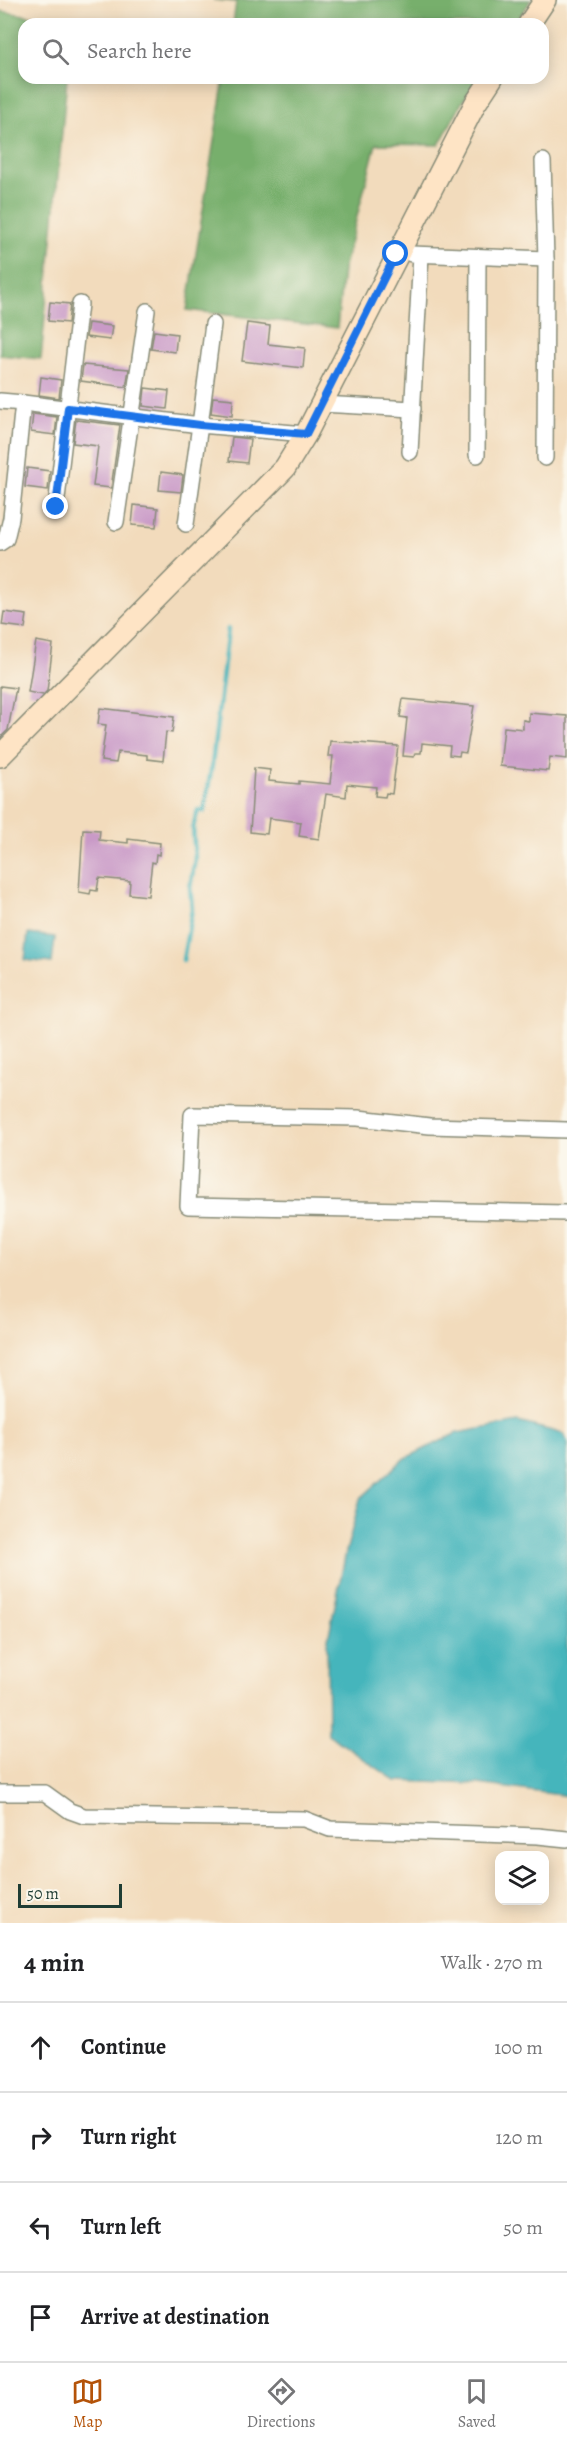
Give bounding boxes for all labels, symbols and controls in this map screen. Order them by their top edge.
search box [18,18,549,84]
icon: search [39,35,72,68]
text: Search here [87,36,192,66]
route start [382,240,408,266]
route end [42,493,68,519]
map controls [495,1851,549,1905]
button: layers [495,1851,549,1905]
scale bar [18,1881,122,1908]
text: 50 m [27,1883,59,1905]
text: 4 min [24,1945,85,1980]
text: Walk · 270 m [441,1949,543,1976]
icon: ahead [24,2031,57,2064]
text: Continue [81,2032,166,2062]
text: 100 m [494,2034,543,2061]
icon: right [24,2121,57,2154]
text: Turn right [81,2122,177,2152]
text: 120 m [495,2124,543,2151]
icon: left [24,2211,57,2244]
text: Turn left [81,2212,161,2242]
text: 50 m [503,2214,543,2241]
icon: arrive [24,2301,57,2334]
text: Arrive at destination [81,2302,270,2332]
tab: Map [71,2375,104,2433]
tab: Directions [247,2375,315,2433]
tab: Saved [458,2375,496,2433]

